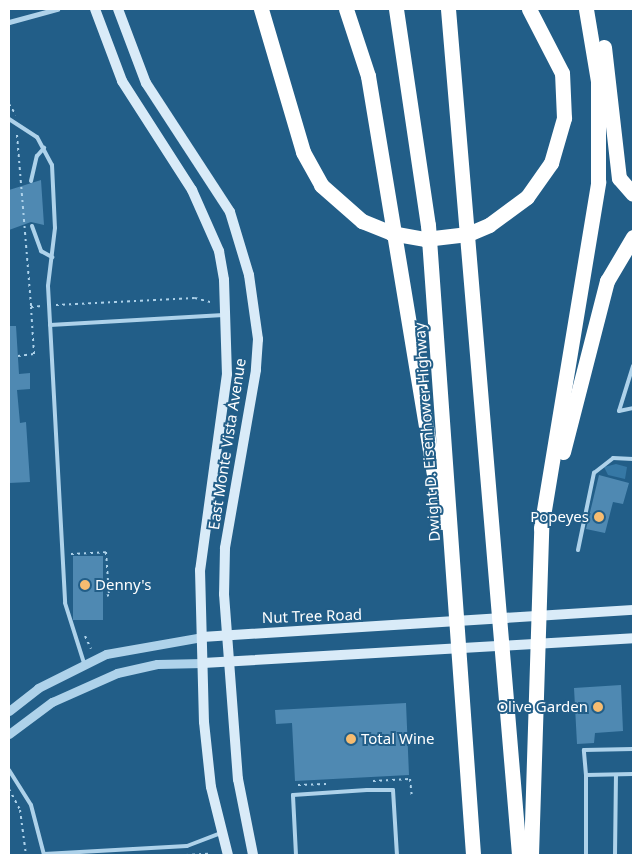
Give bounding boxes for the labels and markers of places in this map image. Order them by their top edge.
place label: Popeyes [530,508,589,526]
marker: Popeyes [593,511,605,523]
place label: Denny's [95,576,151,594]
marker: Denny's [79,579,91,591]
place label: Olive Garden [496,698,588,716]
marker: Olive Garden [592,701,604,713]
place label: Total Wine [361,730,435,748]
marker: Total Wine [345,733,357,745]

